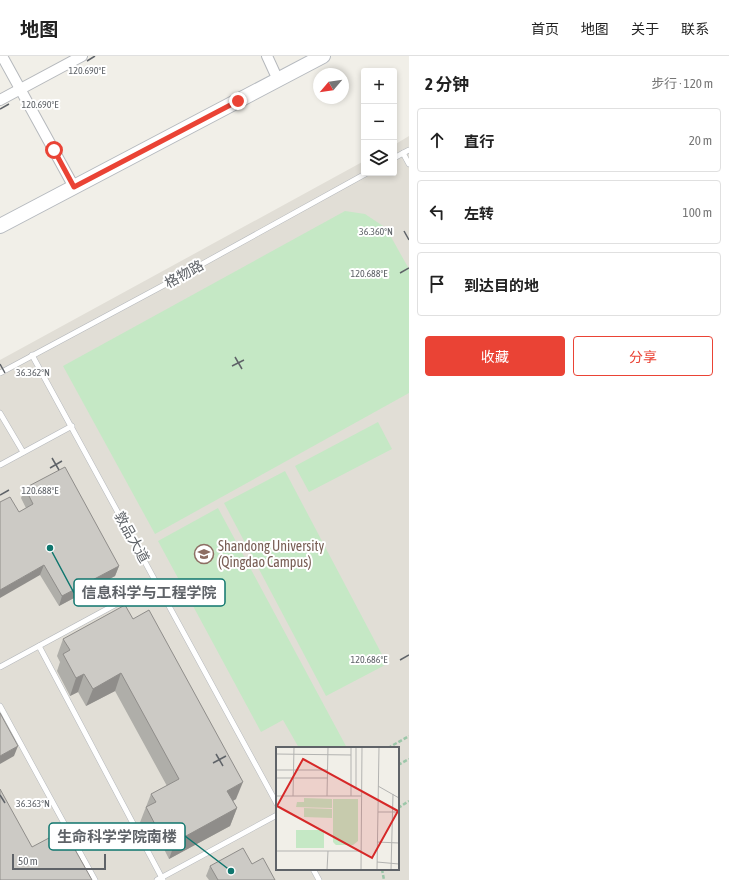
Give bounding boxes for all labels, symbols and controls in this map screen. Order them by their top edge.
text: 地图 [20,18,58,40]
text: 首页 [531,21,559,37]
text: 地图 [581,21,609,37]
text: 关于 [631,21,659,37]
text: 联系 [681,21,709,37]
text: 120.690°E [69,65,106,76]
north arrow [313,68,349,104]
map controls [361,68,397,176]
button: + [361,68,397,104]
text: 2 分钟 [425,74,469,94]
text: 步行 · 120 m [651,76,713,91]
route end [229,92,247,110]
text: 120.690°E [22,99,59,110]
button: − [361,104,397,140]
icon: ahead [426,129,448,151]
text: 直行 [464,133,494,150]
text: 20 m [689,133,712,148]
button: layers [361,140,397,176]
route start [45,141,63,159]
icon: left [426,201,448,223]
text: 左转 [464,205,494,222]
text: 100 m [683,205,712,220]
text: 36.360°N [359,226,393,237]
street label: 格物路 [162,257,206,291]
text: 120.688°E [351,268,388,279]
icon: arrive [426,273,448,295]
text: 到达目的地 [464,277,539,294]
button: 收藏 [425,336,565,376]
button: 分享 [573,336,713,376]
text: 36.362°N [16,367,50,378]
text: 120.688°E [22,485,59,496]
street label: 敦品大道 [111,509,153,565]
place label: Shandong University (Qingdao Campus) [218,538,324,570]
school or university icon: Shandong University (Qingdao Campus) [193,543,215,565]
callout: 信息科学与工程学院 [74,579,225,606]
text: 信息科学与工程学院 [81,584,217,601]
text: 120.686°E [351,654,388,665]
inset map [276,747,399,870]
text: 36.363°N [16,798,50,809]
callout: 生命科学学院南楼 [49,823,185,850]
text: 生命科学学院南楼 [57,828,177,845]
scale bar [12,852,106,871]
text: 50 m [18,855,38,867]

